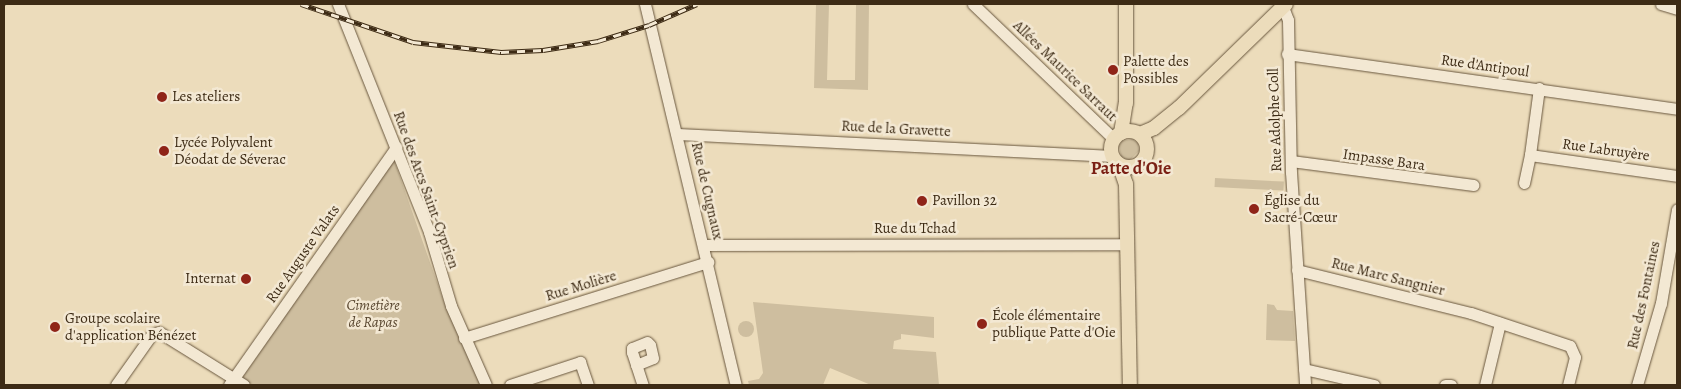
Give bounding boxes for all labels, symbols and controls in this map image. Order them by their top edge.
street label: Allées Maurice Sarraut [1009,17,1121,125]
street label: Rue d'Antipoul [1440,51,1530,81]
place label: Palette des Possibles [1123,52,1189,87]
marker: Palette des Possibles [1107,64,1119,76]
street label: Rue Adolphe Coll [1264,68,1286,172]
place label: Les ateliers [172,88,240,106]
marker: Les ateliers [156,91,168,103]
street label: Rue des Arcs Saint-Cyprien [389,109,463,271]
street label: Rue de la Gravette [841,117,951,141]
place label: Lycée Polyvalent Déodat de Séverac [174,133,286,168]
street label: Rue Labruyère [1561,135,1651,165]
street label: Rue de Cugnaux [687,140,727,242]
marker: Lycée Polyvalent Déodat de Séverac [158,145,170,157]
street label: Impasse Bara [1342,145,1426,175]
district label: Patte d'Oie [1091,157,1171,179]
place label: Église du Sacré-Cœur [1264,191,1338,226]
place label: Pavillon 32 [932,192,997,210]
marker: Pavillon 32 [916,195,928,207]
street label: Rue Auguste Valats [262,201,344,307]
marker: Église du Sacré-Cœur [1248,203,1260,215]
street label: Rue du Tchad [874,220,956,238]
street label: Rue des Fontaines [1624,239,1664,351]
street label: Rue Marc Sangnier [1329,254,1447,300]
street label: Rue Molière [543,267,619,305]
place label: Internat [185,270,236,288]
marker: Internat [240,273,252,285]
park label: Cimetière de Rapas [346,296,400,331]
place label: École élémentaire publique Patte d'Oie [992,306,1116,341]
place label: Groupe scolaire d'application Bénézet [65,309,196,344]
marker: École élémentaire publique Patte d'Oie [976,318,988,330]
marker: Groupe scolaire d'application Bénézet [49,321,61,333]

